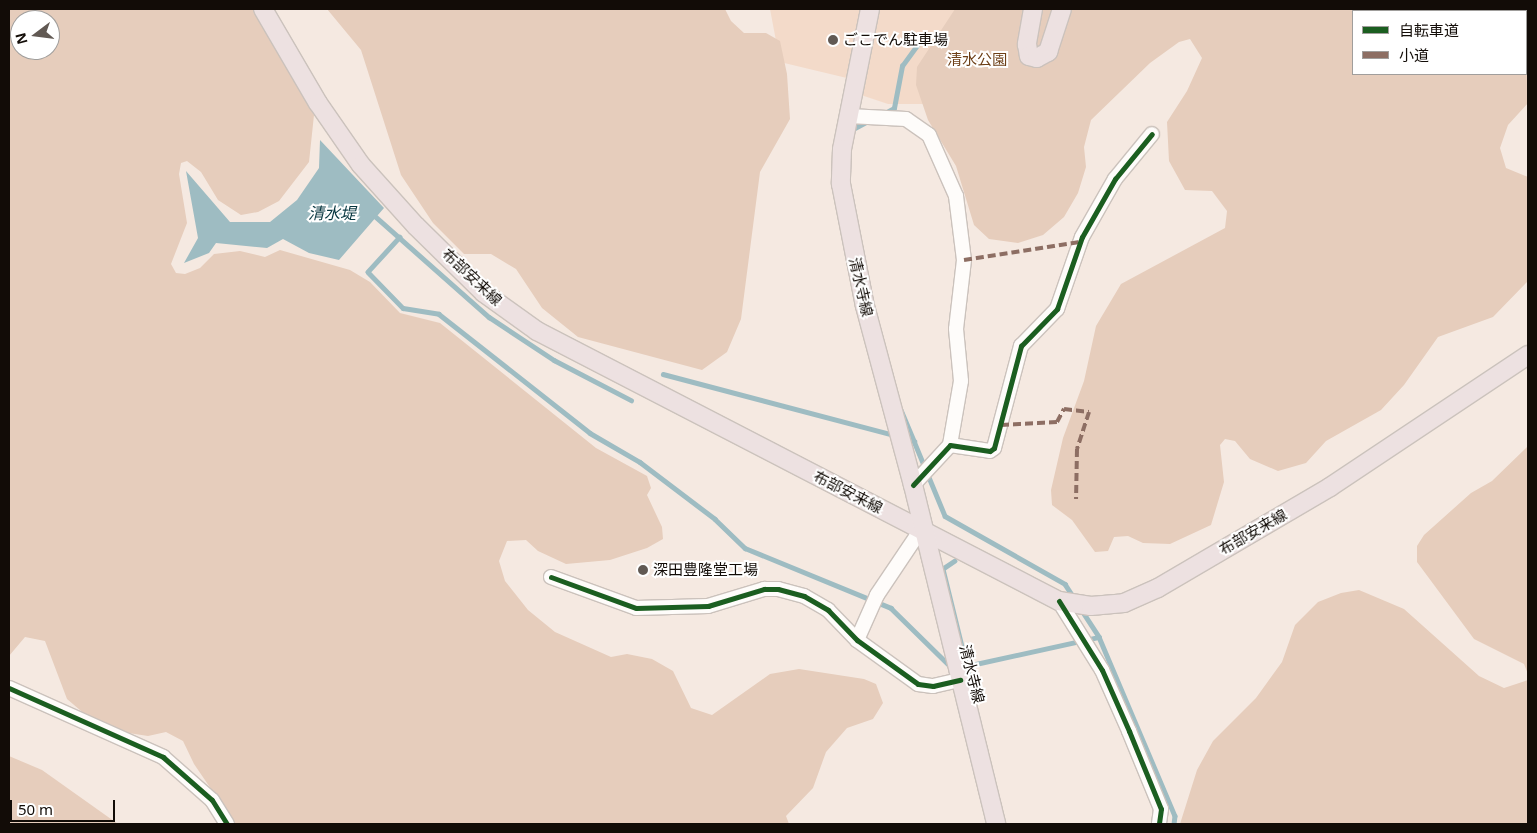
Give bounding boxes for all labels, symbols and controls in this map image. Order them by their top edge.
north arrow [10,10,60,60]
legend [1352,10,1527,75]
text: 自転車道 [1399,20,1459,40]
text: N [10,31,32,47]
place label: ごこでん駐車場 [843,31,948,49]
marker: ごこでん駐車場 [827,34,839,46]
text: 小道 [1399,45,1429,65]
park label: 清水公園 [947,51,1007,69]
water label: 清水堤 [308,203,356,223]
street label: 布部安来線 [438,245,506,309]
street label: 清水寺線 [845,256,877,318]
street label: 布部安来線 [811,467,885,517]
street label: 布部安来線 [1216,505,1290,559]
place label: 深田豊隆堂工場 [653,561,758,579]
marker: 深田豊隆堂工場 [637,564,649,576]
street label: 清水寺線 [956,643,988,705]
scale bar [12,790,118,822]
text: 50 m [18,799,53,819]

